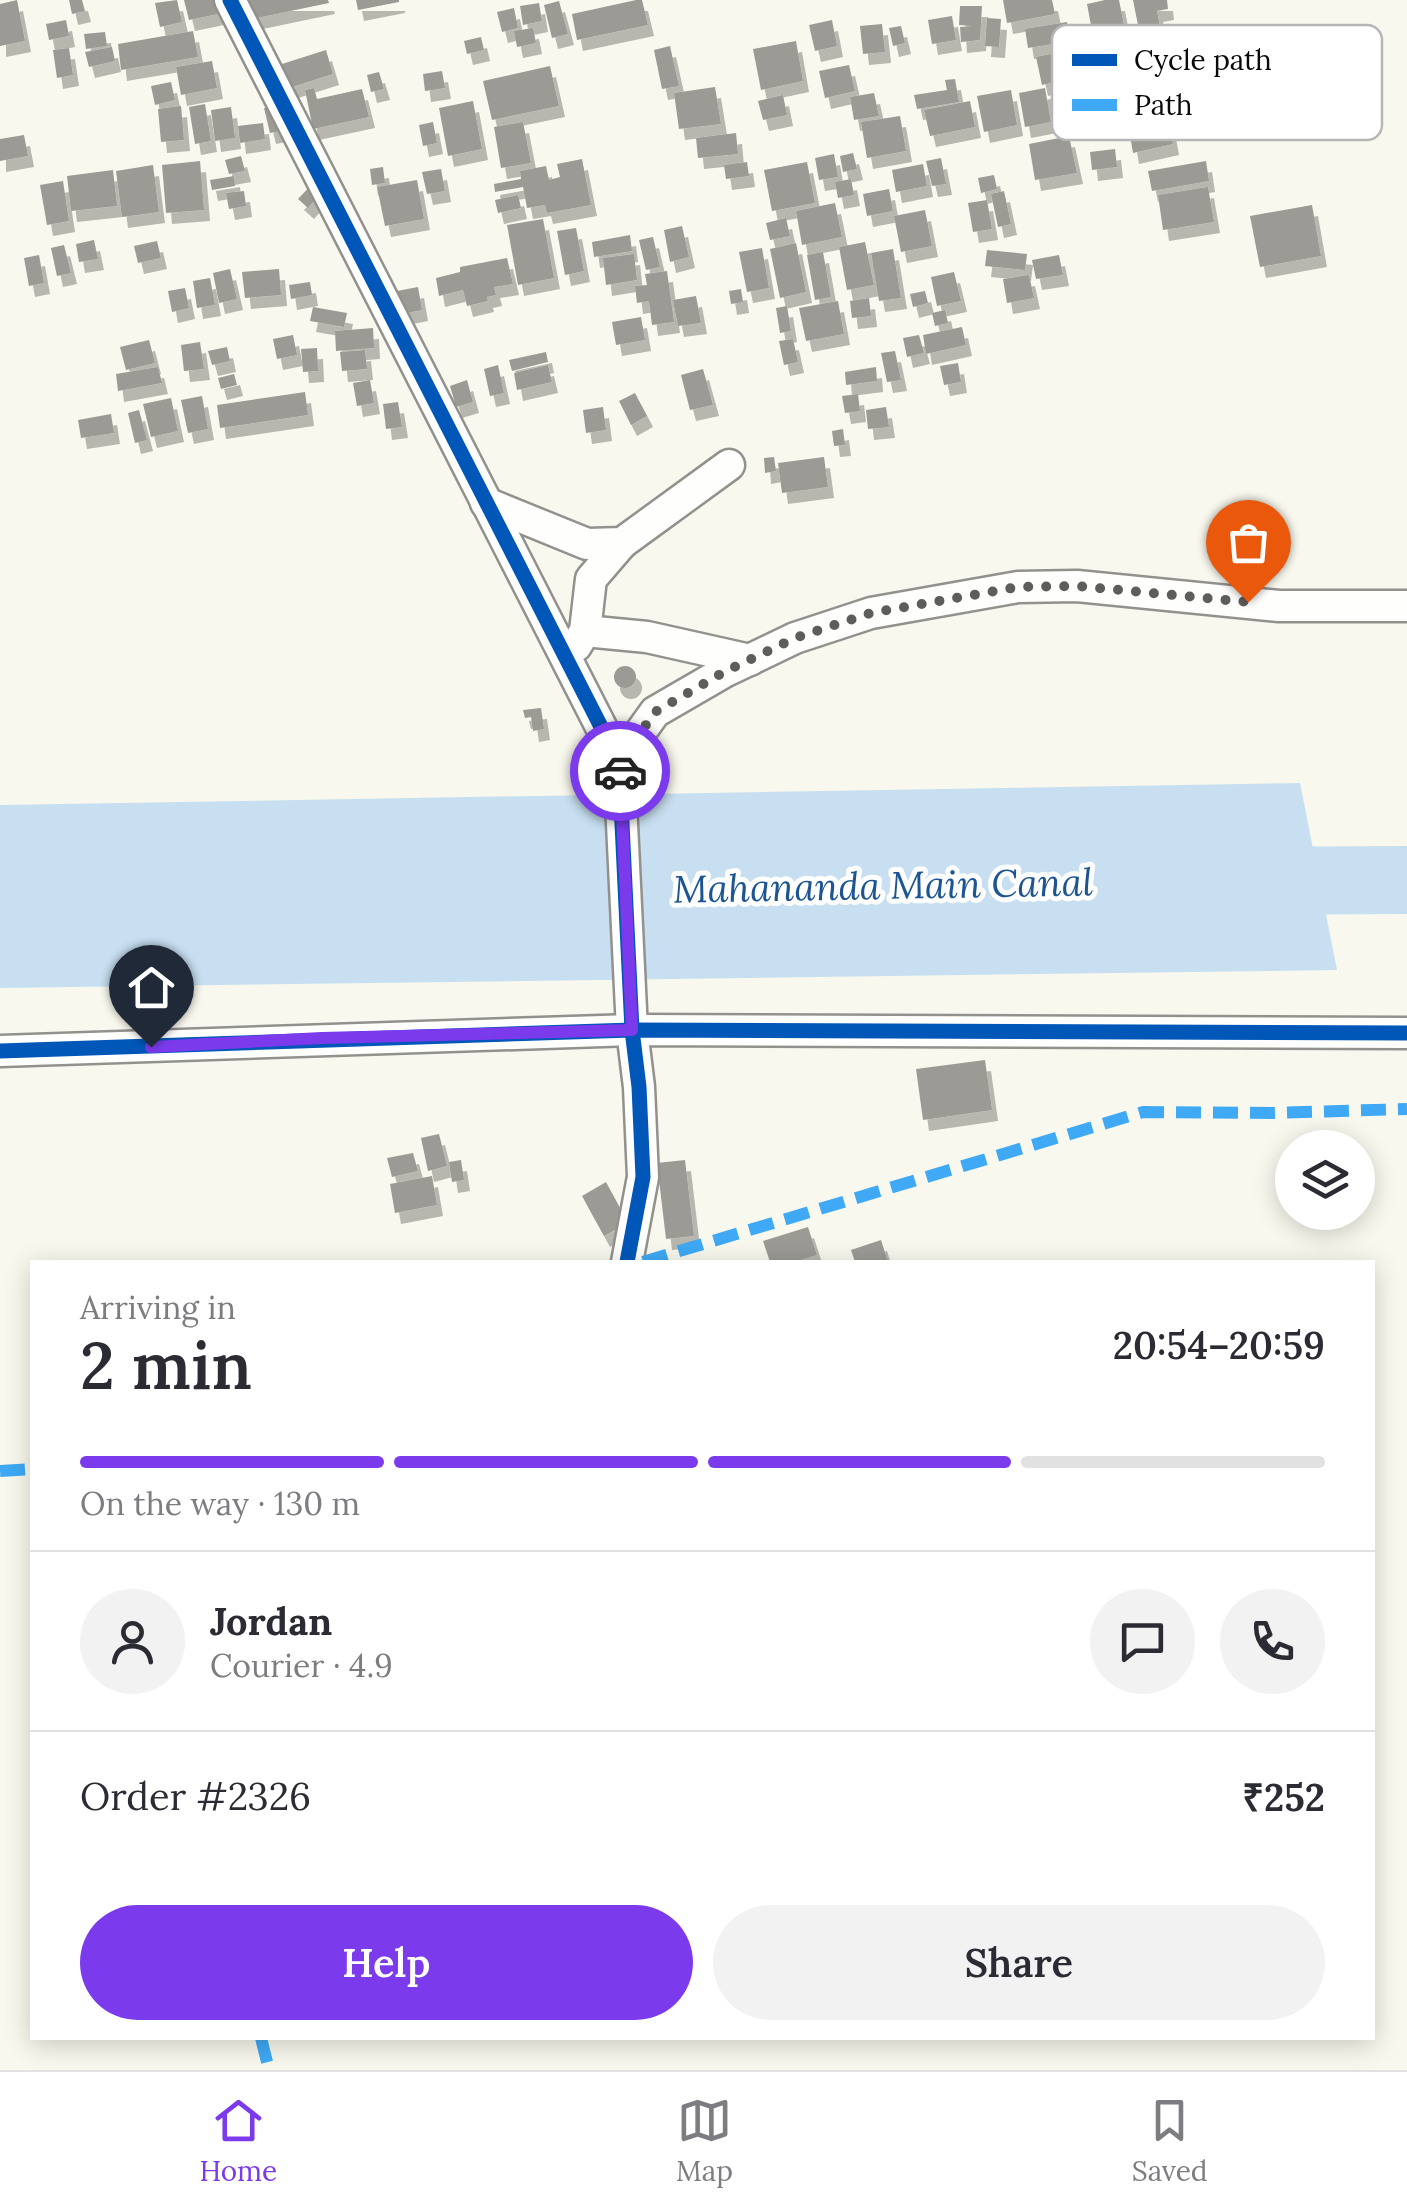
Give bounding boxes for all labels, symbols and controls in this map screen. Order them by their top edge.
legend [1052,25,1382,140]
text: Cycle path [1134,42,1272,78]
text: Path [1134,87,1193,123]
pin [1206,500,1291,603]
icon: bag [1221,515,1276,570]
courier [570,721,670,821]
icon: car [593,744,648,799]
water label: Mahananda Main Canal [672,857,1094,913]
pin [109,945,194,1048]
icon: home [124,960,179,1015]
map controls [1275,1130,1375,1230]
button: layers [1275,1130,1375,1230]
text: Arriving in [80,1287,236,1328]
text: 20:54–20:59 [1113,1321,1325,1369]
text: 2 min [80,1324,252,1407]
text: On the way · 130 m [80,1483,360,1524]
button: person [80,1589,185,1694]
button: chat [1090,1589,1195,1694]
button: phone [1220,1589,1325,1694]
text: Jordan [210,1597,332,1645]
text: Courier · 4.9 [210,1645,393,1686]
text: Order #2326 [80,1772,311,1820]
text: ₹252 [1242,1773,1325,1821]
button: Help [80,1905,693,2020]
button: Share [713,1905,1325,2020]
tab: Home [199,2093,277,2189]
tab: Map [676,2093,733,2189]
tab: Saved [1132,2093,1208,2189]

